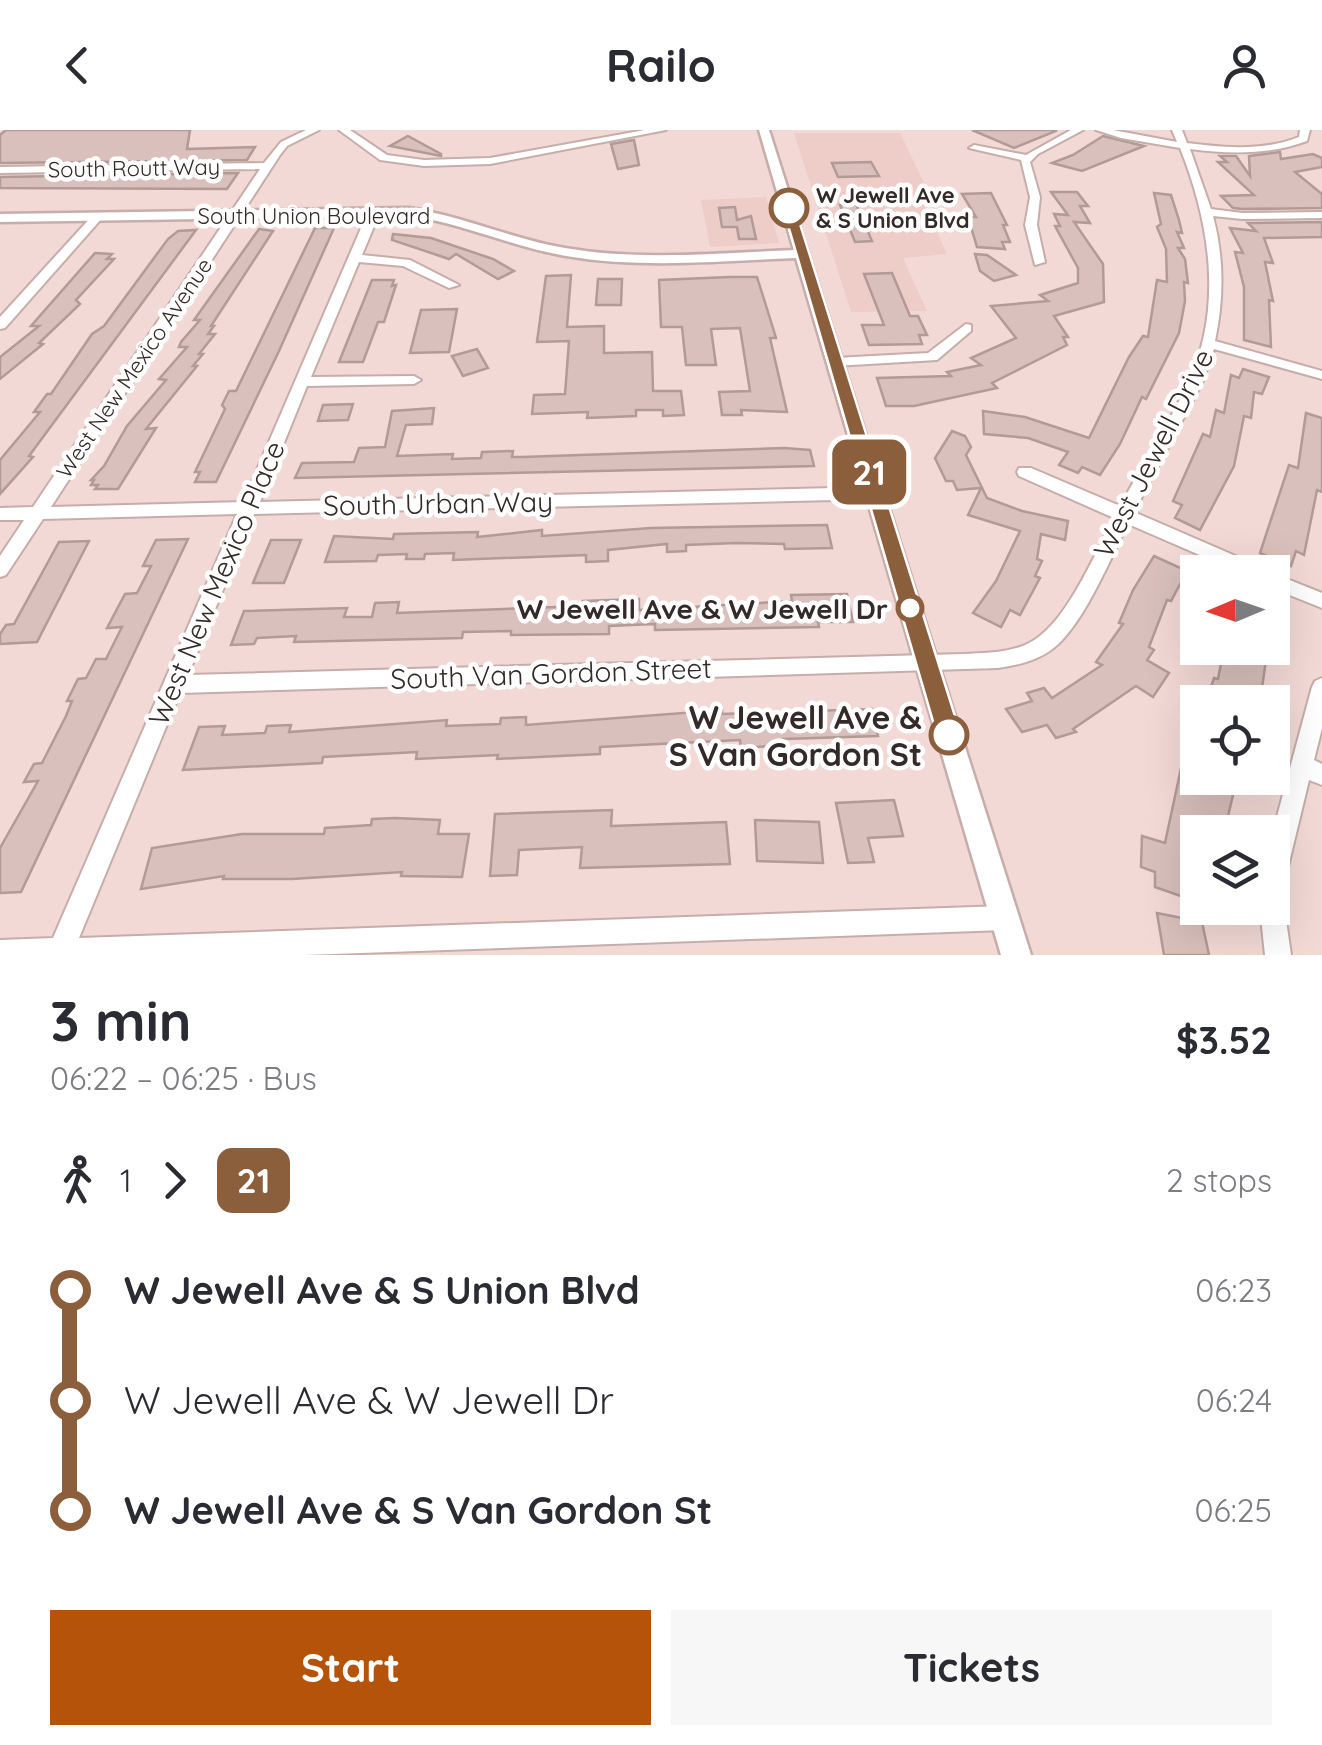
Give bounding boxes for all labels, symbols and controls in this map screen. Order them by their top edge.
text: Railo [606,37,716,93]
icon: back [50,38,105,93]
icon: person [1217,38,1272,93]
street label: South Routt Way [48,152,220,184]
place label: W Jewell Ave & S Union Blvd [816,181,970,234]
marker: W Jewell Ave & S Union Blvd [770,189,808,227]
street label: South Union Boulevard [198,202,430,230]
street label: West New Mexico Avenue [50,252,218,484]
street label: West Jewell Drive [1085,343,1221,563]
street label: West New Mexico Place [140,436,292,730]
line badge: 21 [824,440,914,504]
text: 21 [852,450,886,494]
street label: South Urban Way [323,483,553,523]
north arrow [1180,555,1290,665]
map controls [1180,555,1290,925]
place label: W Jewell Ave & W Jewell Dr [517,591,888,626]
marker: W Jewell Ave & W Jewell Dr [897,595,923,621]
street label: South Van Gordon Street [390,650,712,696]
button: locate [1180,685,1290,795]
place label: W Jewell Ave & S Van Gordon St [669,697,922,774]
marker: W Jewell Ave & S Van Gordon St [930,716,968,754]
button: layers [1180,815,1290,925]
text: 3 min [50,986,191,1055]
text: $3.52 [1176,1016,1272,1064]
text: 06:22 – 06:25 · Bus [50,1058,317,1098]
icon: walk [50,1153,105,1208]
icon: forward [147,1153,202,1208]
text: 21 [237,1158,270,1202]
text: 1 [120,1160,132,1200]
text: 2 stops [1166,1160,1272,1200]
text: W Jewell Ave & S Union Blvd [124,1266,640,1314]
text: 06:23 [1195,1270,1272,1310]
text: W Jewell Ave & W Jewell Dr [124,1376,614,1424]
text: 06:24 [1196,1380,1272,1420]
text: W Jewell Ave & S Van Gordon St [124,1486,712,1534]
text: 06:25 [1195,1490,1272,1530]
button: Start [50,1610,651,1725]
button: Tickets [671,1610,1272,1725]

